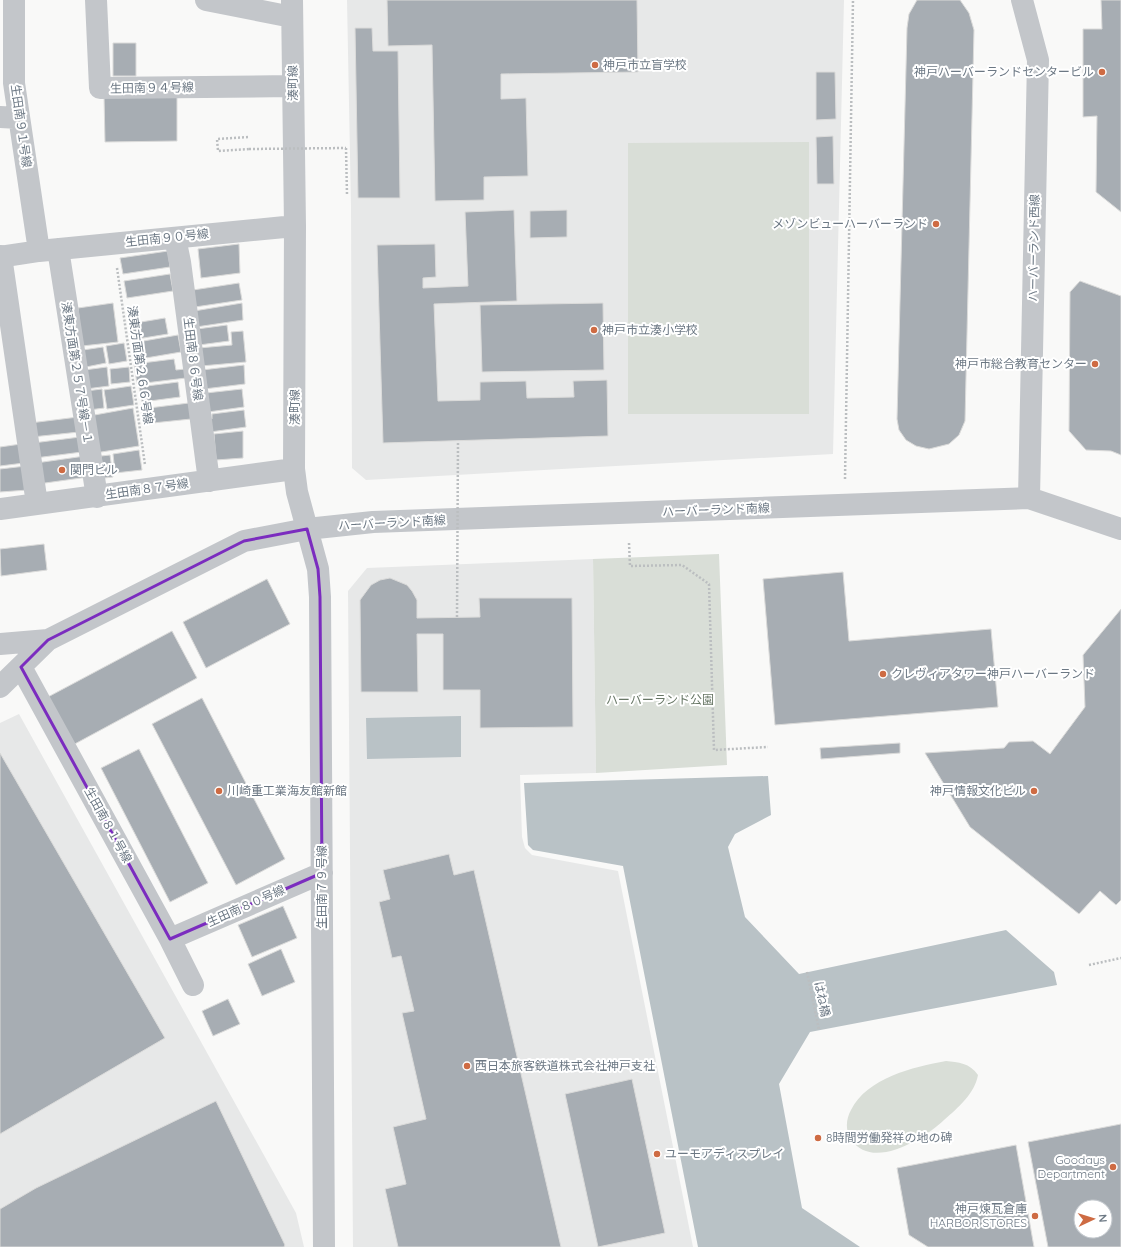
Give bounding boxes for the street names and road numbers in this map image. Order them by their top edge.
street label: 湊町線 [285,65,300,101]
street label: 生田南９４号線 [110,79,194,96]
street label: 生田南９１号線 [8,83,35,169]
street label: ハーバーランド西線 [1025,194,1042,302]
street label: 生田南９０号線 [124,226,210,249]
street label: 湊東方面第２５７号線－１ [59,301,96,445]
street label: 湊東方面第２６６号線 [125,304,156,425]
street label: 生田南８６号線 [181,316,206,402]
street label: 湊町線 [287,389,302,425]
street label: 生田南８７号線 [104,475,190,502]
street label: ハーバーランド南線 [662,500,770,519]
street label: ハーバーランド南線 [338,512,446,533]
street label: 生田南８１号線 [82,784,135,865]
street label: 生田南７９号線 [314,845,329,929]
street label: 生田南８０号線 [204,882,287,929]
street label: はね橋 [811,980,834,1018]

